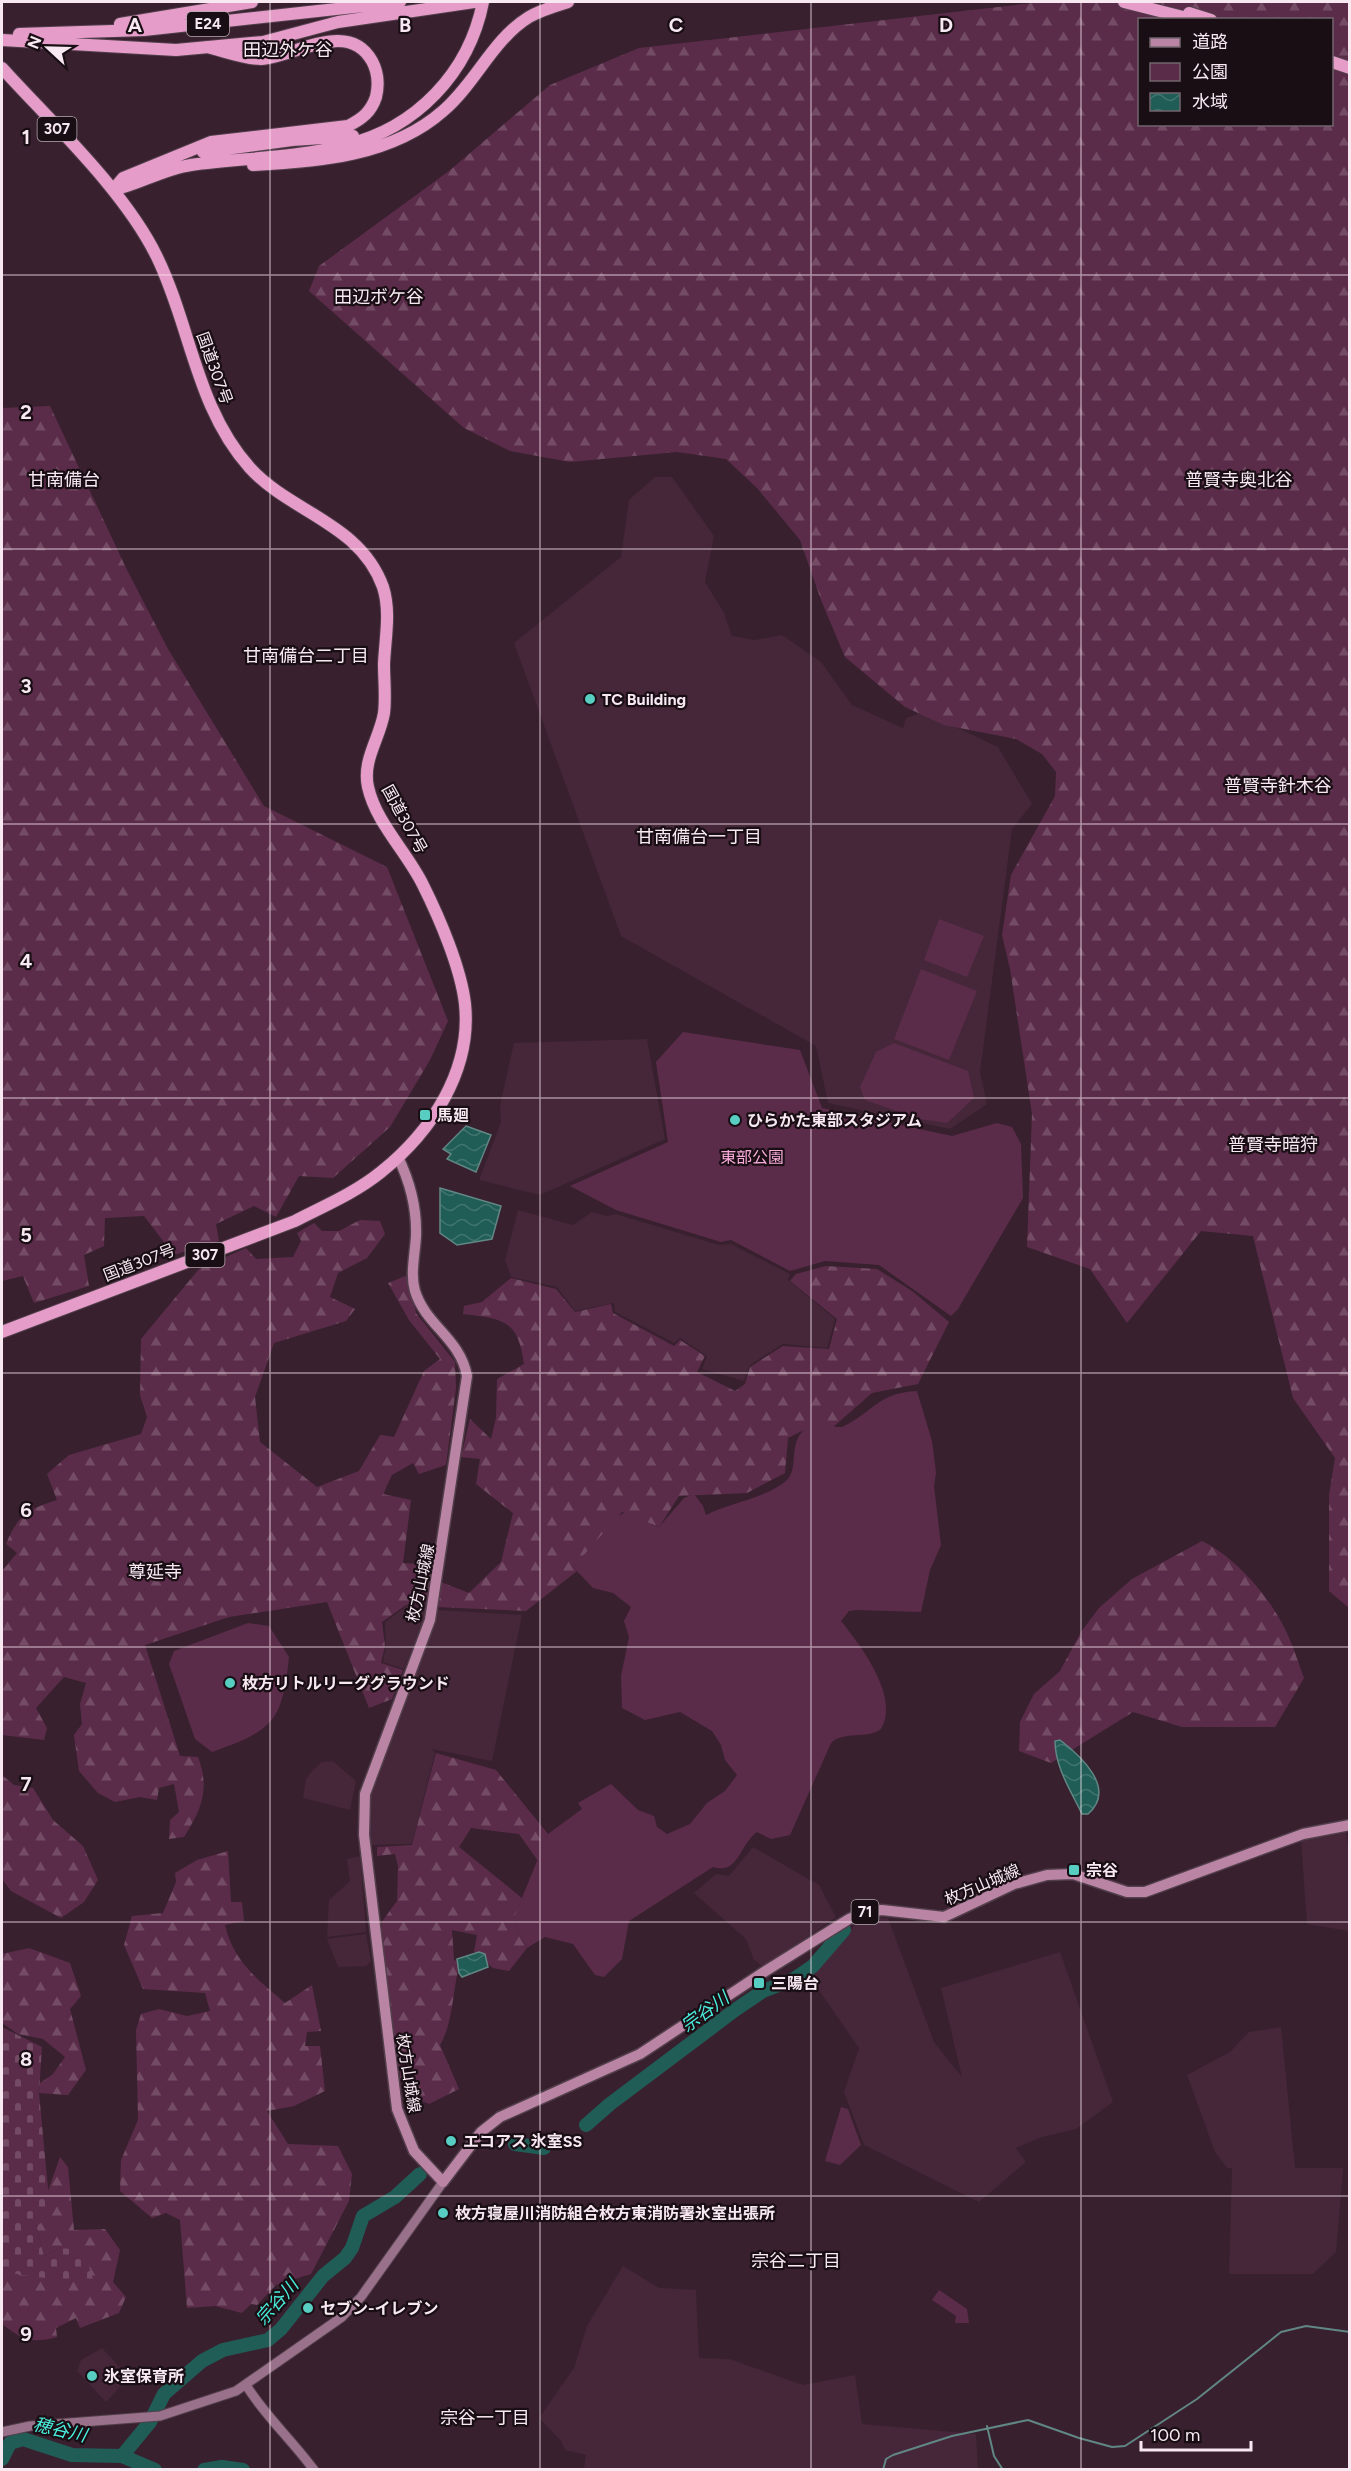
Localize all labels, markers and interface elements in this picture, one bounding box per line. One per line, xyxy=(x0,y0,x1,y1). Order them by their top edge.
road number: E24 xyxy=(187,12,229,36)
text: A xyxy=(128,13,143,37)
text: B xyxy=(399,13,411,37)
text: C xyxy=(669,13,683,37)
text: D xyxy=(939,13,953,37)
north arrow xyxy=(18,18,78,78)
legend xyxy=(1138,18,1333,126)
text: 道路 xyxy=(1192,31,1228,53)
text: N xyxy=(23,33,46,52)
district label: 田辺外ケ谷 xyxy=(243,39,333,61)
text: 公園 xyxy=(1192,61,1228,83)
text: 水域 xyxy=(1192,91,1228,113)
road number: 307 xyxy=(38,117,76,141)
text: 1 xyxy=(22,125,30,149)
district label: 田辺ボケ谷 xyxy=(334,286,424,308)
street label: 国道307号 xyxy=(193,329,236,407)
text: 2 xyxy=(20,400,32,424)
district label: 甘南備台 xyxy=(28,469,100,491)
district label: 普賢寺奥北谷 xyxy=(1185,469,1293,491)
district label: 甘南備台二丁目 xyxy=(243,645,369,667)
text: 3 xyxy=(20,674,32,698)
place label: TC Building xyxy=(602,690,686,709)
marker: TC Building xyxy=(583,692,597,706)
district label: 普賢寺針木谷 xyxy=(1224,775,1332,797)
street label: 国道307号 xyxy=(378,782,431,857)
district label: 甘南備台一丁目 xyxy=(636,826,762,848)
text: 4 xyxy=(20,949,33,973)
place label: 馬廻 xyxy=(437,1106,469,1125)
marker: 馬廻 xyxy=(418,1108,432,1122)
place label: ひらかた東部スタジアム xyxy=(747,1111,922,1130)
marker: ひらかた東部スタジアム xyxy=(728,1113,742,1127)
district label: 普賢寺暗狩 xyxy=(1228,1134,1318,1156)
park label: 東部公園 xyxy=(720,1148,784,1167)
text: 5 xyxy=(20,1223,32,1247)
street label: 国道307号 xyxy=(101,1240,178,1285)
road number: 307 xyxy=(186,1243,224,1267)
text: 6 xyxy=(20,1498,32,1522)
street label: 枚方山城線 xyxy=(403,1542,438,1624)
district label: 尊延寺 xyxy=(128,1561,182,1583)
place label: 枚方リトルリーググラウンド xyxy=(242,1674,450,1693)
marker: 枚方リトルリーググラウンド xyxy=(223,1676,237,1690)
text: 7 xyxy=(20,1772,32,1796)
street label: 枚方山城線 xyxy=(942,1860,1023,1909)
place label: 宗谷 xyxy=(1086,1861,1118,1880)
marker: 宗谷 xyxy=(1067,1863,1081,1877)
road number: 71 xyxy=(852,1900,878,1924)
place label: 三陽台 xyxy=(771,1974,819,1993)
marker: 三陽台 xyxy=(752,1976,766,1990)
water label: 宗谷川 xyxy=(677,1986,735,2037)
street label: 枚方山城線 xyxy=(393,2032,424,2114)
text: 8 xyxy=(20,2047,32,2071)
place label: エコアス 氷室SS xyxy=(463,2132,583,2151)
marker: エコアス 氷室SS xyxy=(444,2134,458,2148)
place label: 枚方寝屋川消防組合枚方東消防署氷室出張所 xyxy=(455,2204,775,2223)
marker: 枚方寝屋川消防組合枚方東消防署氷室出張所 xyxy=(436,2206,450,2220)
district label: 宗谷二丁目 xyxy=(751,2250,841,2272)
water label: 宗谷川 xyxy=(251,2273,304,2330)
place label: セブン-イレブン xyxy=(320,2299,439,2318)
marker: セブン-イレブン xyxy=(301,2301,315,2315)
text: 9 xyxy=(20,2322,32,2346)
place label: 氷室保育所 xyxy=(104,2367,184,2386)
marker: 氷室保育所 xyxy=(85,2369,99,2383)
district label: 宗谷一丁目 xyxy=(440,2407,530,2429)
water label: 穂谷川 xyxy=(31,2413,91,2447)
scale bar xyxy=(1141,2414,1250,2452)
text: 100 m xyxy=(1150,2424,1200,2446)

